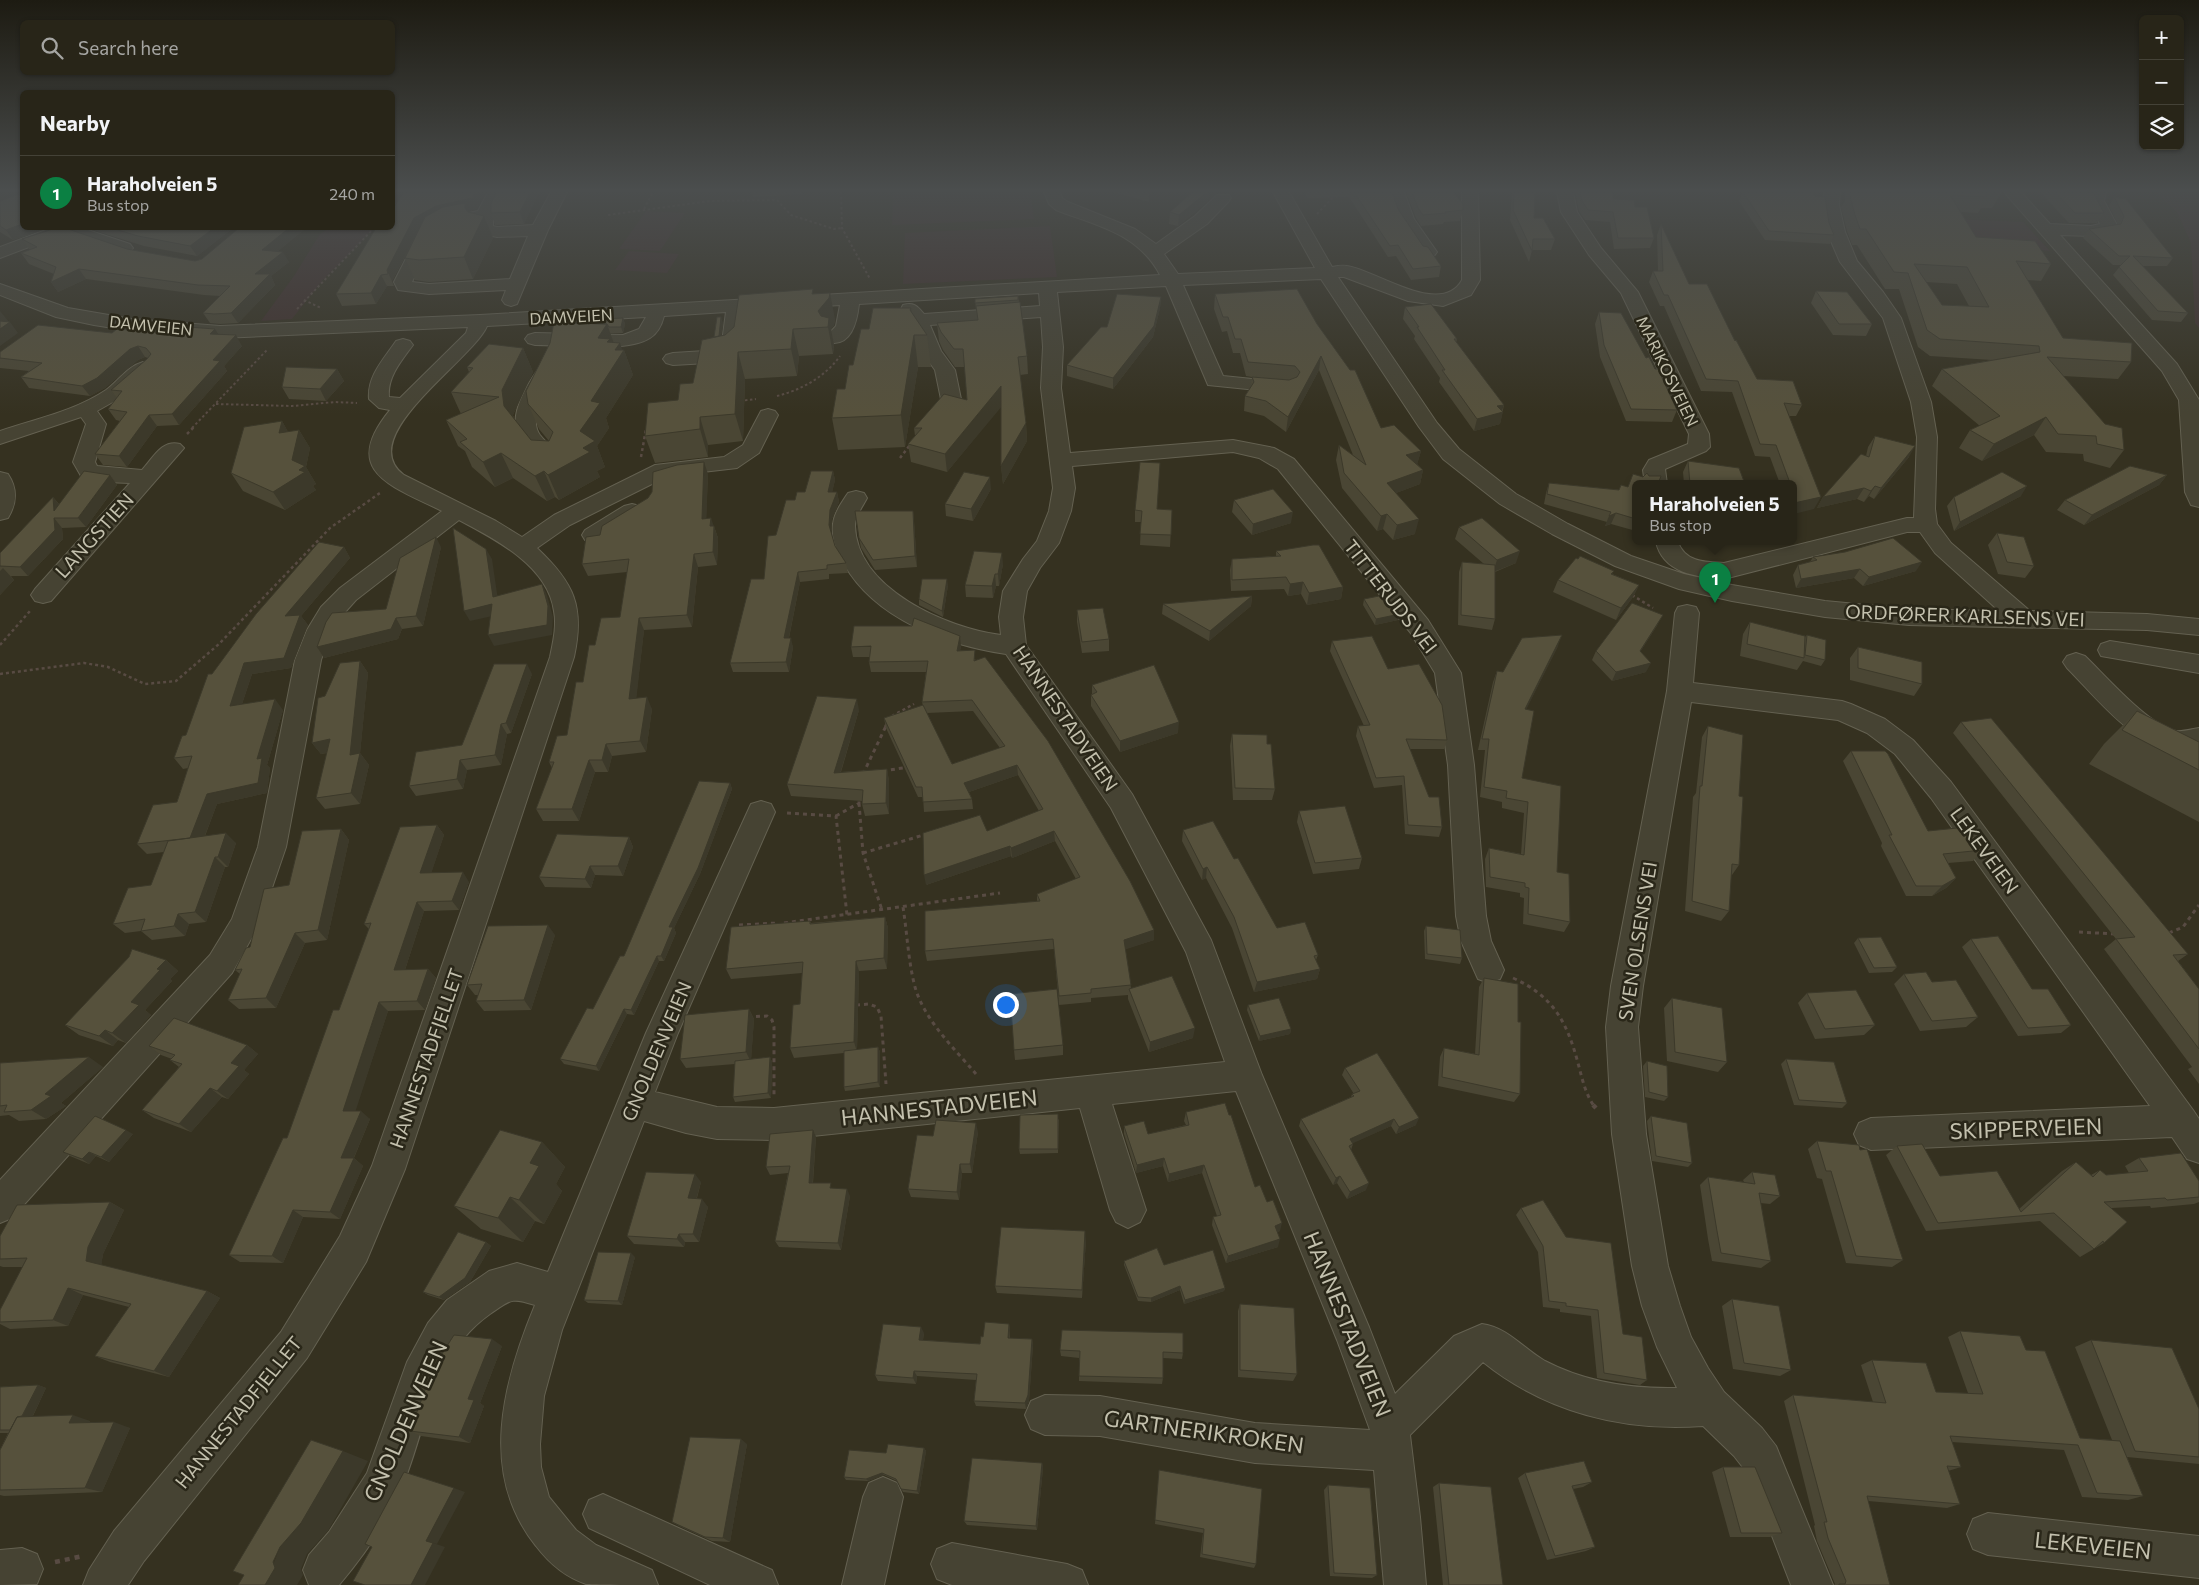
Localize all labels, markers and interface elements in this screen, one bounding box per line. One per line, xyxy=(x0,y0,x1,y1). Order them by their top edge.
map controls xyxy=(2139,15,2184,150)
button: + xyxy=(2139,15,2184,60)
search box xyxy=(20,20,395,75)
icon: search xyxy=(38,34,66,62)
text: Search here xyxy=(78,36,178,59)
button: − xyxy=(2139,60,2184,105)
button: layers xyxy=(2139,105,2184,150)
text: Nearby xyxy=(40,110,110,135)
text: Haraholveien 5 xyxy=(87,172,217,195)
text: 1 xyxy=(52,184,60,203)
text: 240 m xyxy=(329,184,375,203)
text: Bus stop xyxy=(87,195,149,214)
street label: DAMVEIEN xyxy=(529,304,613,328)
street label: DAMVEIEN xyxy=(108,311,194,339)
street label: MARIKOSVEIEN xyxy=(1633,313,1703,429)
popup xyxy=(1632,480,1797,545)
street label: LANGSTIEN xyxy=(50,488,138,582)
text: Haraholveien 5 xyxy=(1649,492,1780,515)
text: Bus stop xyxy=(1649,515,1712,534)
street label: TITTERUDS VEI xyxy=(1340,535,1442,657)
pin: 1 xyxy=(1699,562,1731,603)
street label: ORDFØRER KARLSENS VEI xyxy=(1845,599,2085,631)
street label: HANNESTADVEIEN xyxy=(1009,641,1123,795)
street label: LEKEVEIEN xyxy=(1946,802,2024,898)
street label: SVEN OLSENS VEI xyxy=(1613,860,1661,1022)
street label: HANNESTADFJELLET xyxy=(384,965,468,1151)
street label: GNOLDENVEIEN xyxy=(616,978,696,1124)
your location xyxy=(993,992,1019,1018)
street label: HANNESTADVEIEN xyxy=(839,1083,1039,1131)
street label: SKIPPERVEIEN xyxy=(1949,1112,2103,1144)
street label: HANNESTADVEIEN xyxy=(1298,1227,1398,1421)
street label: HANNESTADFJELLET xyxy=(170,1331,306,1493)
street label: GNOLDENVEIEN xyxy=(357,1336,453,1506)
street label: GARTNERIKROKEN xyxy=(1102,1404,1306,1458)
street label: LEKEVEIEN xyxy=(2033,1525,2153,1565)

